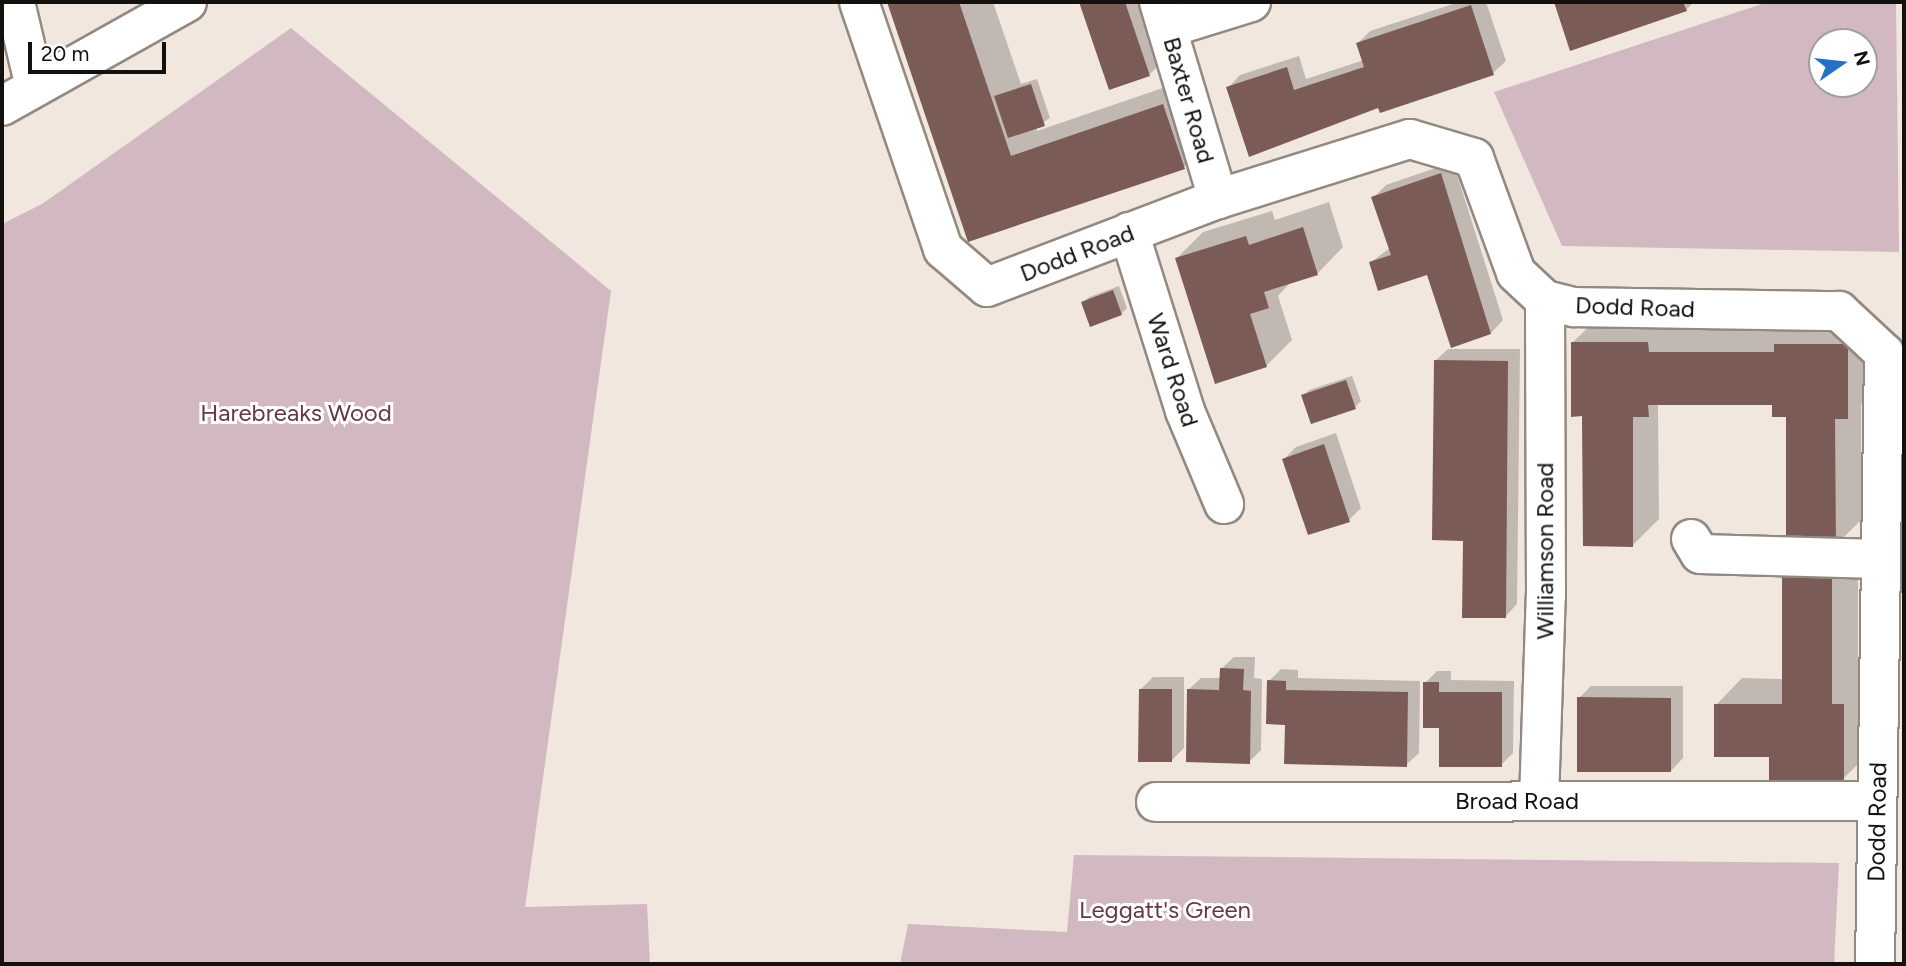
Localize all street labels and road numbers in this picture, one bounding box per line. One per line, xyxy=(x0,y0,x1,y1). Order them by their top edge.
street label: Baxter Road xyxy=(1157,34,1221,166)
street label: Dodd Road xyxy=(1016,218,1138,288)
street label: Dodd Road xyxy=(1575,291,1695,323)
street label: Ward Road xyxy=(1141,310,1205,430)
street label: Williamson Road xyxy=(1531,462,1559,640)
street label: Dodd Road xyxy=(1862,762,1892,882)
street label: Broad Road xyxy=(1455,787,1579,815)

